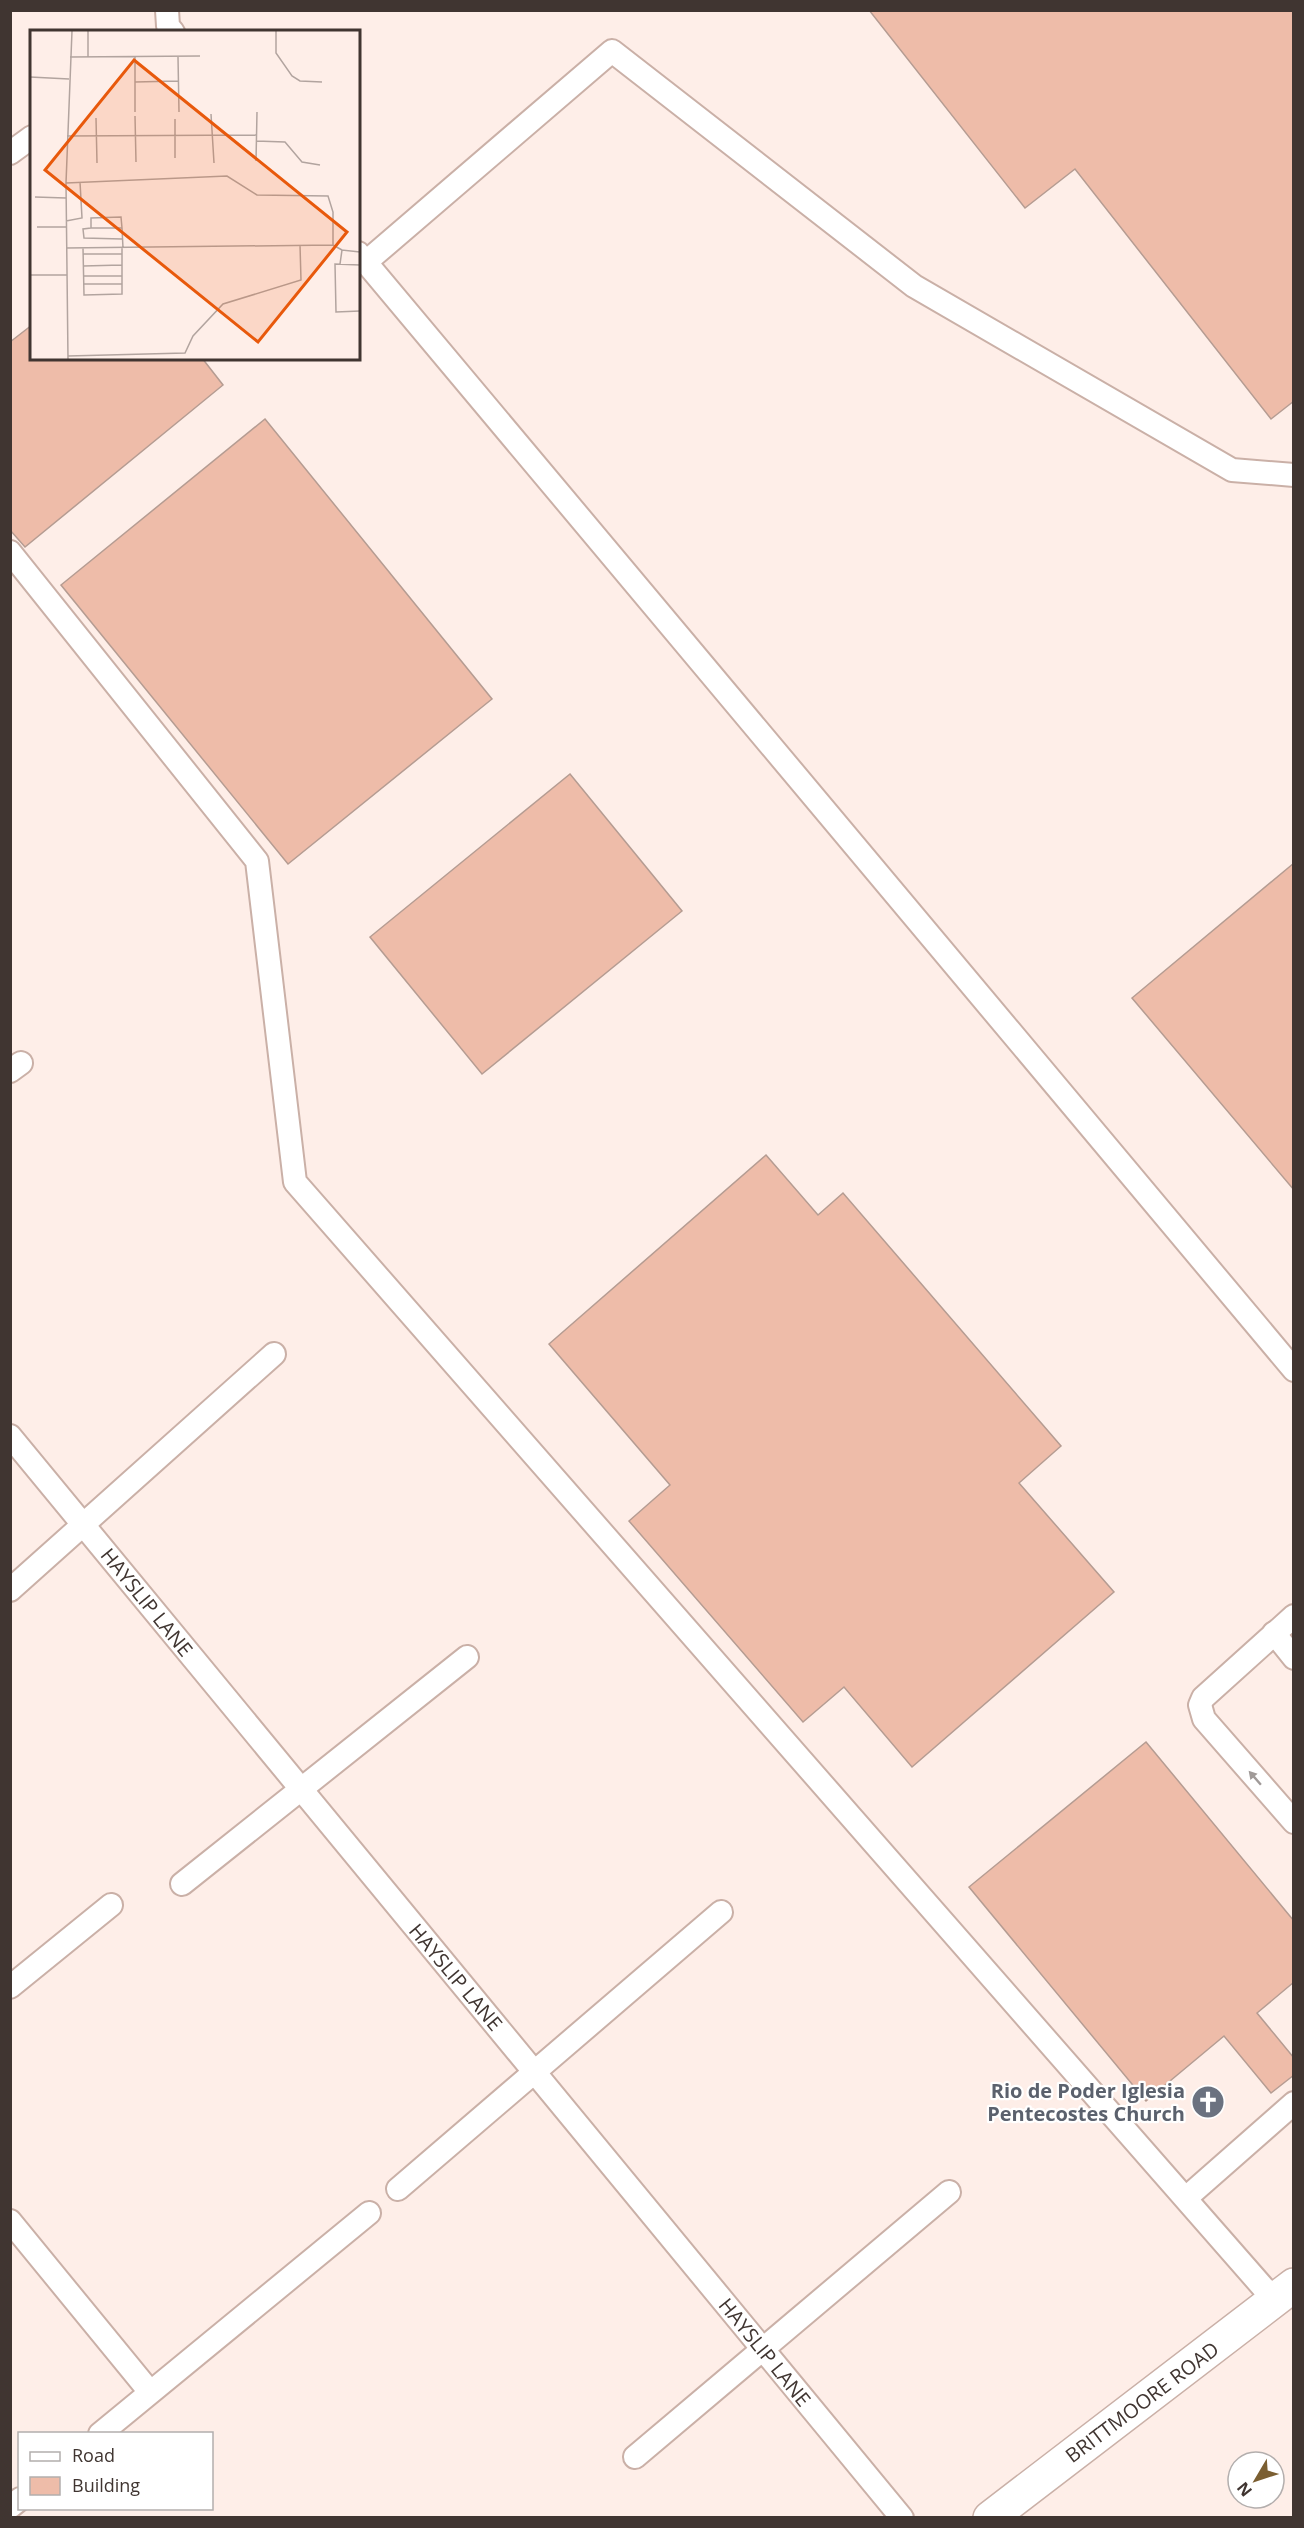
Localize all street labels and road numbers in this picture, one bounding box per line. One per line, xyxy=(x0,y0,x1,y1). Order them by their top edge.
street label: HAYSLIP LANE xyxy=(95,1542,199,1662)
street label: HAYSLIP LANE xyxy=(403,1918,509,2036)
street label: HAYSLIP LANE xyxy=(713,2292,817,2412)
street label: BRITTMOORE ROAD xyxy=(1060,2335,1224,2469)

